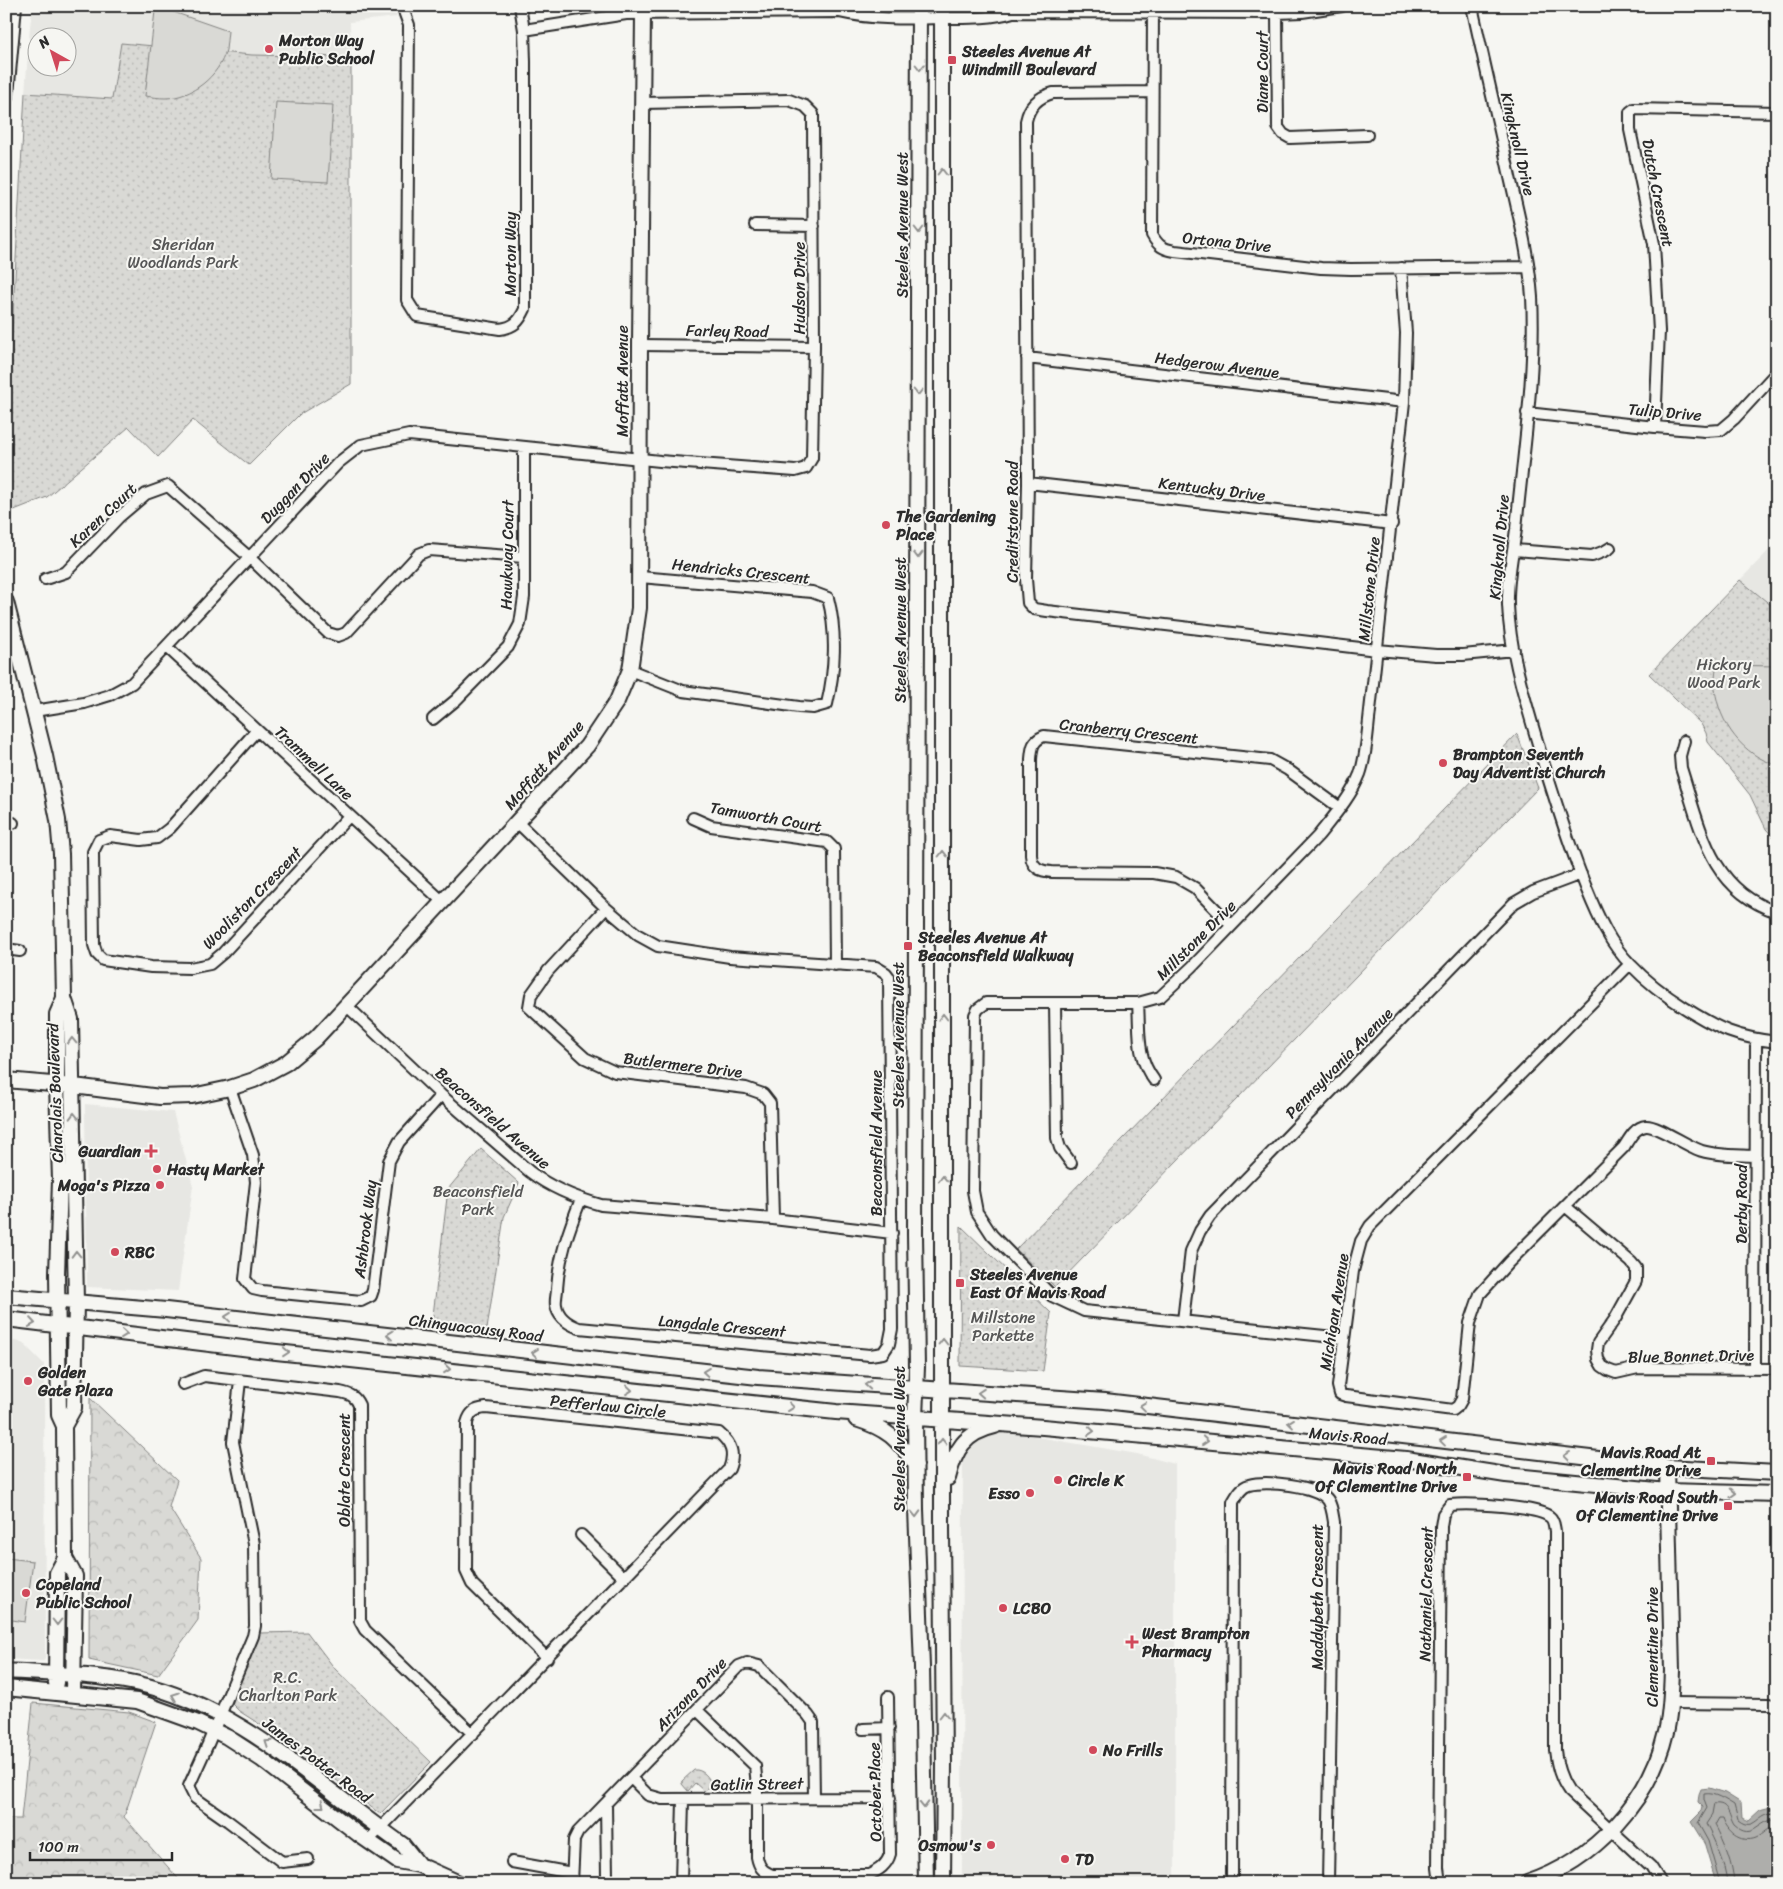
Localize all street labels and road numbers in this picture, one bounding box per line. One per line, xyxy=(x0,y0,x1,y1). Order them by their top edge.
street label: Diane Court xyxy=(1248,30,1277,113)
street label: Kingknoll Drive xyxy=(1492,89,1544,199)
street label: Dutch Crescent xyxy=(1633,136,1683,250)
street label: Steeles Avenue West xyxy=(888,152,917,298)
street label: Morton Way xyxy=(496,211,525,296)
street label: Ortona Drive xyxy=(1181,223,1273,261)
street label: Hudson Drive xyxy=(785,242,814,334)
street label: Farley Road xyxy=(685,316,770,346)
street label: Moffatt Avenue xyxy=(608,325,637,437)
street label: Hedgerow Avenue xyxy=(1153,343,1281,387)
street label: Tulip Drive xyxy=(1627,394,1703,430)
street label: Duggan Drive xyxy=(253,445,337,531)
street label: Creditstone Road xyxy=(998,460,1027,583)
street label: Kentucky Drive xyxy=(1157,468,1267,510)
street label: Karen Court xyxy=(62,475,144,555)
street label: Kingknoll Drive xyxy=(1480,493,1518,601)
street label: Hawkway Court xyxy=(492,499,522,610)
street label: Millstone Drive xyxy=(1349,535,1389,643)
street label: Hendricks Crescent xyxy=(670,549,812,593)
street label: Steeles Avenue West xyxy=(886,557,915,703)
street label: Cranberry Crescent xyxy=(1058,709,1200,753)
street label: Moffatt Avenue xyxy=(496,713,592,817)
street label: Trammell Lane xyxy=(267,718,361,808)
street label: Tamworth Court xyxy=(708,793,824,841)
street label: Wooliston Crescent xyxy=(195,839,309,956)
street label: Millstone Drive xyxy=(1149,893,1243,987)
street label: Steeles Avenue West xyxy=(884,962,913,1108)
street label: Pennsylvania Avenue xyxy=(1278,1000,1400,1126)
street label: Charolais Boulevard xyxy=(38,1021,72,1163)
street label: Butlermere Drive xyxy=(622,1043,744,1087)
street label: Beaconsfield Avenue xyxy=(428,1059,558,1177)
street label: Beaconsfield Avenue xyxy=(862,1070,891,1216)
street label: Derby Road xyxy=(1727,1163,1756,1244)
street label: Ashbrook Way xyxy=(344,1177,386,1281)
street label: Michigan Avenue xyxy=(1310,1251,1358,1373)
street label: Chinguacousy Road xyxy=(407,1305,546,1351)
street label: Langdale Crescent xyxy=(657,1306,787,1346)
street label: Blue Bonnet Drive xyxy=(1628,1340,1755,1372)
street label: Steeles Avenue West xyxy=(885,1366,914,1512)
street label: Pefferlaw Circle xyxy=(549,1385,667,1427)
street label: Oblate Crescent xyxy=(330,1413,359,1527)
street label: Mavis Road xyxy=(1308,1418,1390,1454)
street label: Maddybeth Crescent xyxy=(1303,1524,1332,1670)
street label: Nathaniel Crescent xyxy=(1410,1526,1442,1662)
street label: Clementine Drive xyxy=(1638,1587,1667,1707)
street label: Arizona Drive xyxy=(647,1650,734,1739)
street label: James Potter Road xyxy=(255,1708,379,1812)
street label: October Place xyxy=(860,1742,890,1842)
street label: Gatlin Street xyxy=(710,1769,804,1799)

